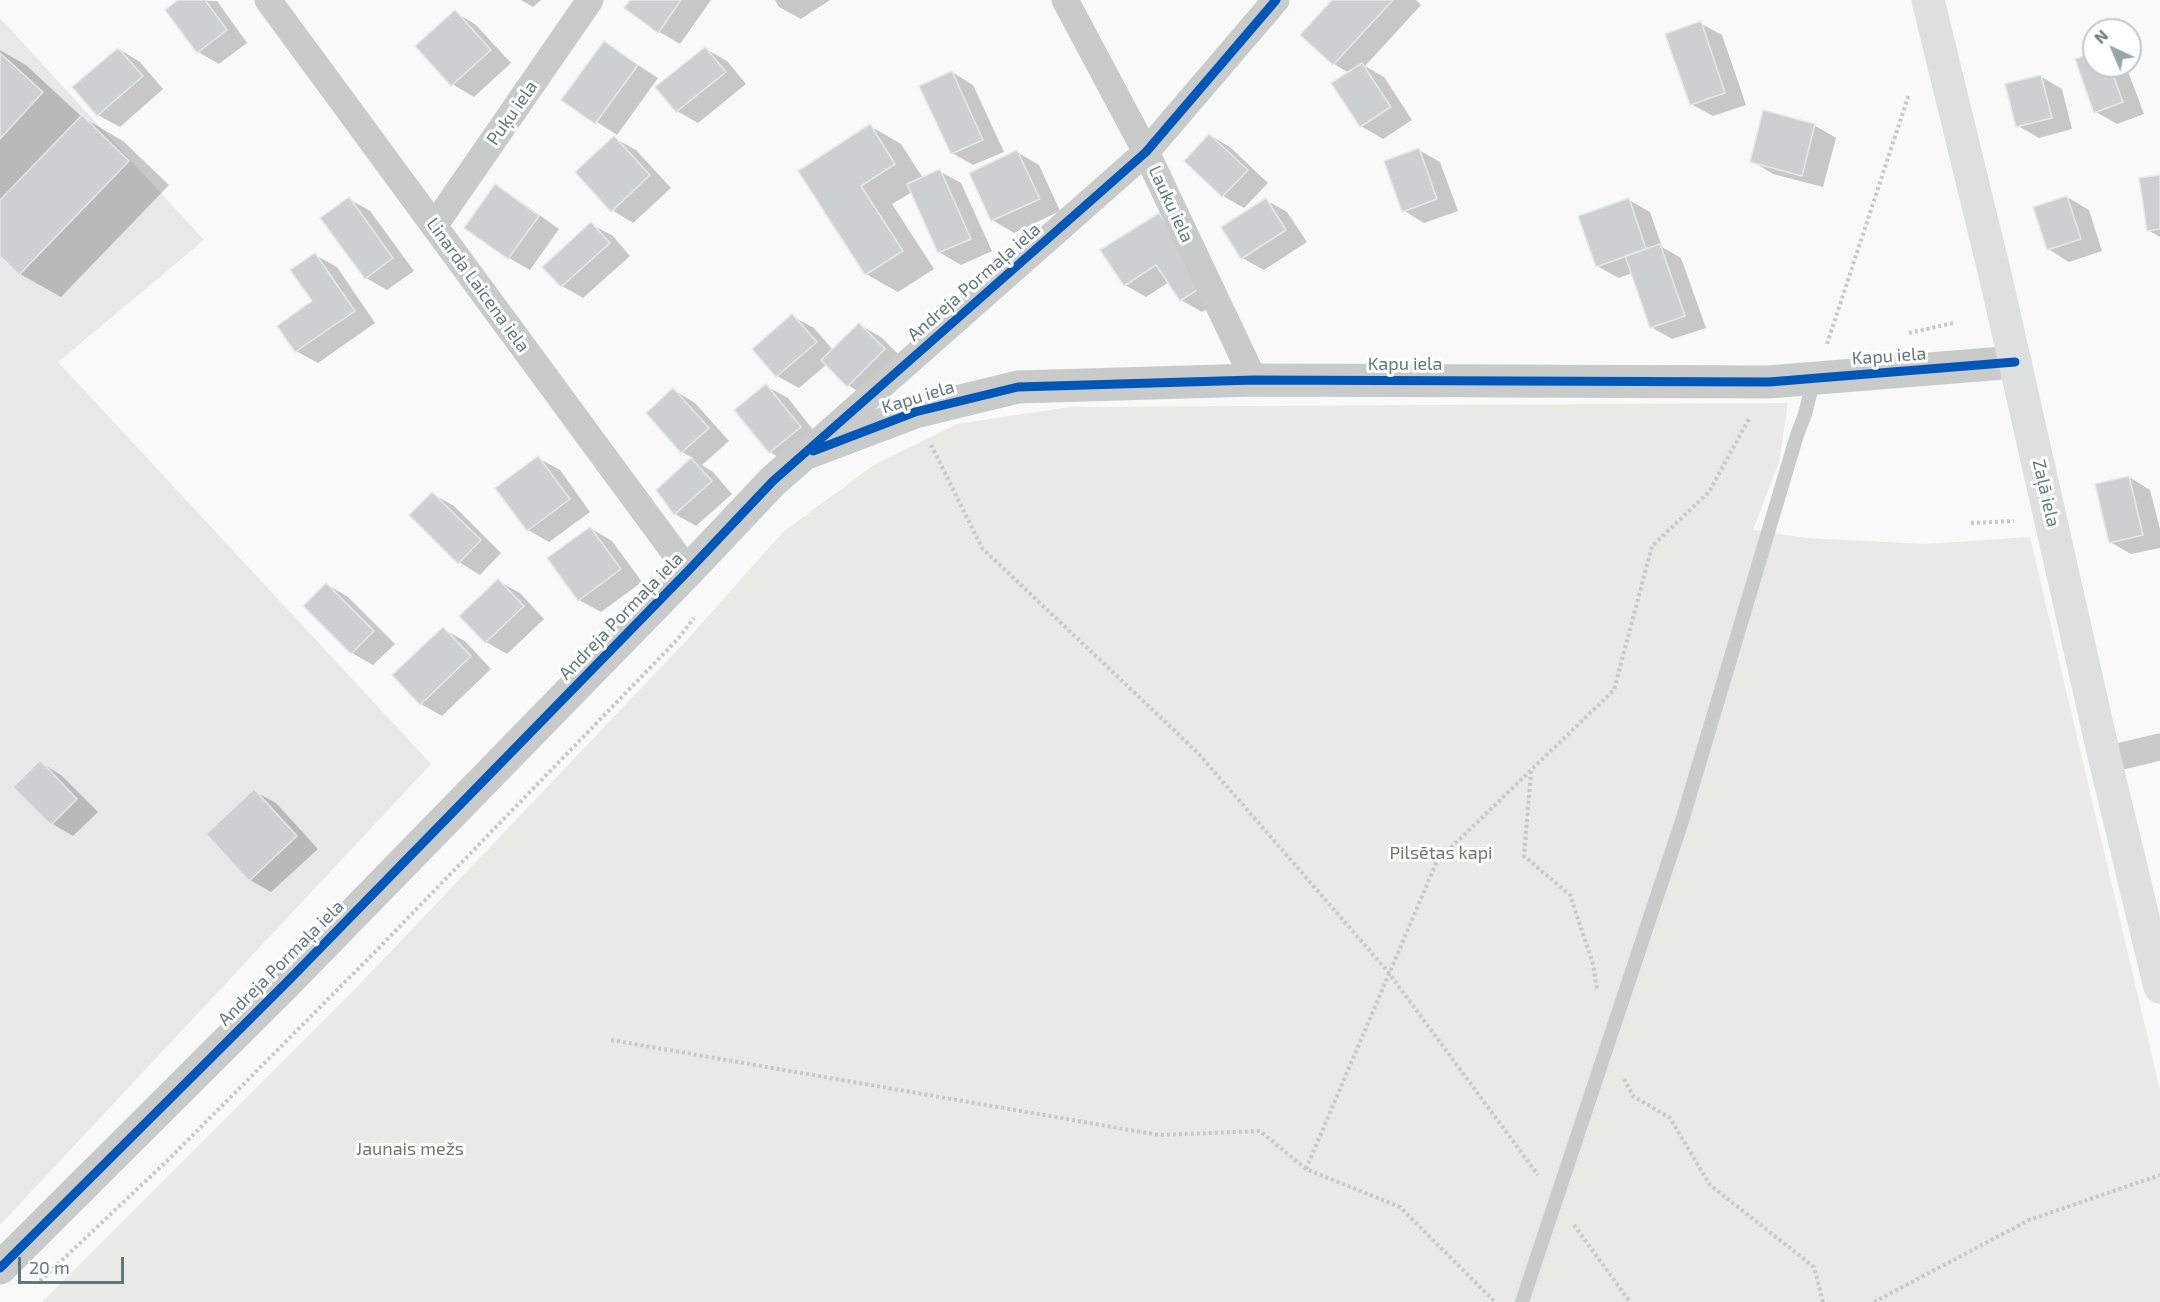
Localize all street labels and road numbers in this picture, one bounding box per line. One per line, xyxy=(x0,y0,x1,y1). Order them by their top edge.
street label: Puķu iela xyxy=(482,77,542,149)
street label: Lauku iela xyxy=(1144,162,1198,246)
street label: Linarda Laicena iela xyxy=(422,214,534,356)
street label: Andreja Pormaļa iela xyxy=(903,218,1045,346)
street label: Kapu iela xyxy=(1851,343,1927,369)
street label: Kapu iela xyxy=(1368,353,1442,375)
street label: Kapu iela xyxy=(879,376,957,418)
street label: Zaļā iela xyxy=(2028,457,2064,529)
street label: Andreja Pormaļa iela xyxy=(554,548,688,684)
street label: Andreja Pormaļa iela xyxy=(214,896,348,1030)

